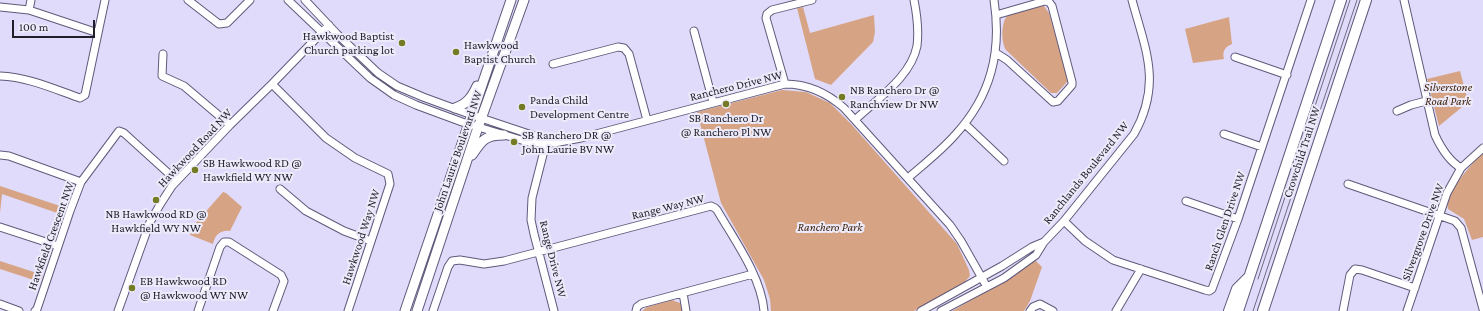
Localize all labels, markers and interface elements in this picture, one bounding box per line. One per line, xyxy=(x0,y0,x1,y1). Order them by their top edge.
scale bar xyxy=(14,12,97,38)
text: 100 m xyxy=(19,20,48,34)
place label: Hawkwood Baptist Church parking lot xyxy=(303,29,394,57)
marker: Hawkwood Baptist Church parking lot xyxy=(397,38,407,48)
place label: Hawkwood Baptist Church xyxy=(464,38,536,66)
marker: Hawkwood Baptist Church xyxy=(451,47,461,57)
street label: Ranchero Drive NW xyxy=(688,68,784,104)
park label: Silverstone Road Park xyxy=(1424,80,1472,108)
place label: NB Ranchero Dr @ Ranchview Dr NW xyxy=(850,83,939,111)
street label: John Laurie Boulevard NW xyxy=(430,88,486,214)
marker: NB Ranchero Dr @ Ranchview Dr NW xyxy=(837,92,847,102)
place label: Panda Child Development Centre xyxy=(530,93,629,121)
marker: SB Ranchero Dr @ Ranchero Pl NW xyxy=(721,99,731,109)
marker: Panda Child Development Centre xyxy=(517,102,527,112)
street label: Crowchild Trail NW xyxy=(1280,104,1324,200)
street label: Hawkwood Road NW xyxy=(155,106,235,190)
place label: SB Ranchero Dr @ Ranchero Pl NW xyxy=(681,111,771,139)
street label: Ranchlands Boulevard NW xyxy=(1040,119,1132,227)
place label: SB Ranchero DR @ John Laurie BV NW xyxy=(522,128,614,156)
marker: SB Ranchero DR @ John Laurie BV NW xyxy=(509,137,519,147)
place label: SB Hawkwood RD @ Hawkfield WY NW xyxy=(203,156,302,184)
marker: SB Hawkwood RD @ Hawkfield WY NW xyxy=(190,165,200,175)
street label: Ranch Glen Drive NW xyxy=(1201,169,1249,273)
street label: Hawkfield Crescent NW xyxy=(25,180,77,292)
street label: Silvergrove Drive NW xyxy=(1399,181,1447,283)
street label: Hawkwood Way NW xyxy=(339,187,383,287)
street label: Range Way NW xyxy=(630,191,706,223)
marker: NB Hawkwood RD @ Hawkfield WY NW xyxy=(151,195,161,205)
place label: NB Hawkwood RD @ Hawkfield WY NW xyxy=(105,207,207,235)
street label: Range Drive NW xyxy=(536,219,570,299)
park label: Ranchero Park xyxy=(798,220,862,234)
place label: EB Hawkwood RD @ Hawkwood WY NW xyxy=(140,274,248,302)
marker: EB Hawkwood RD @ Hawkwood WY NW xyxy=(127,283,137,293)

